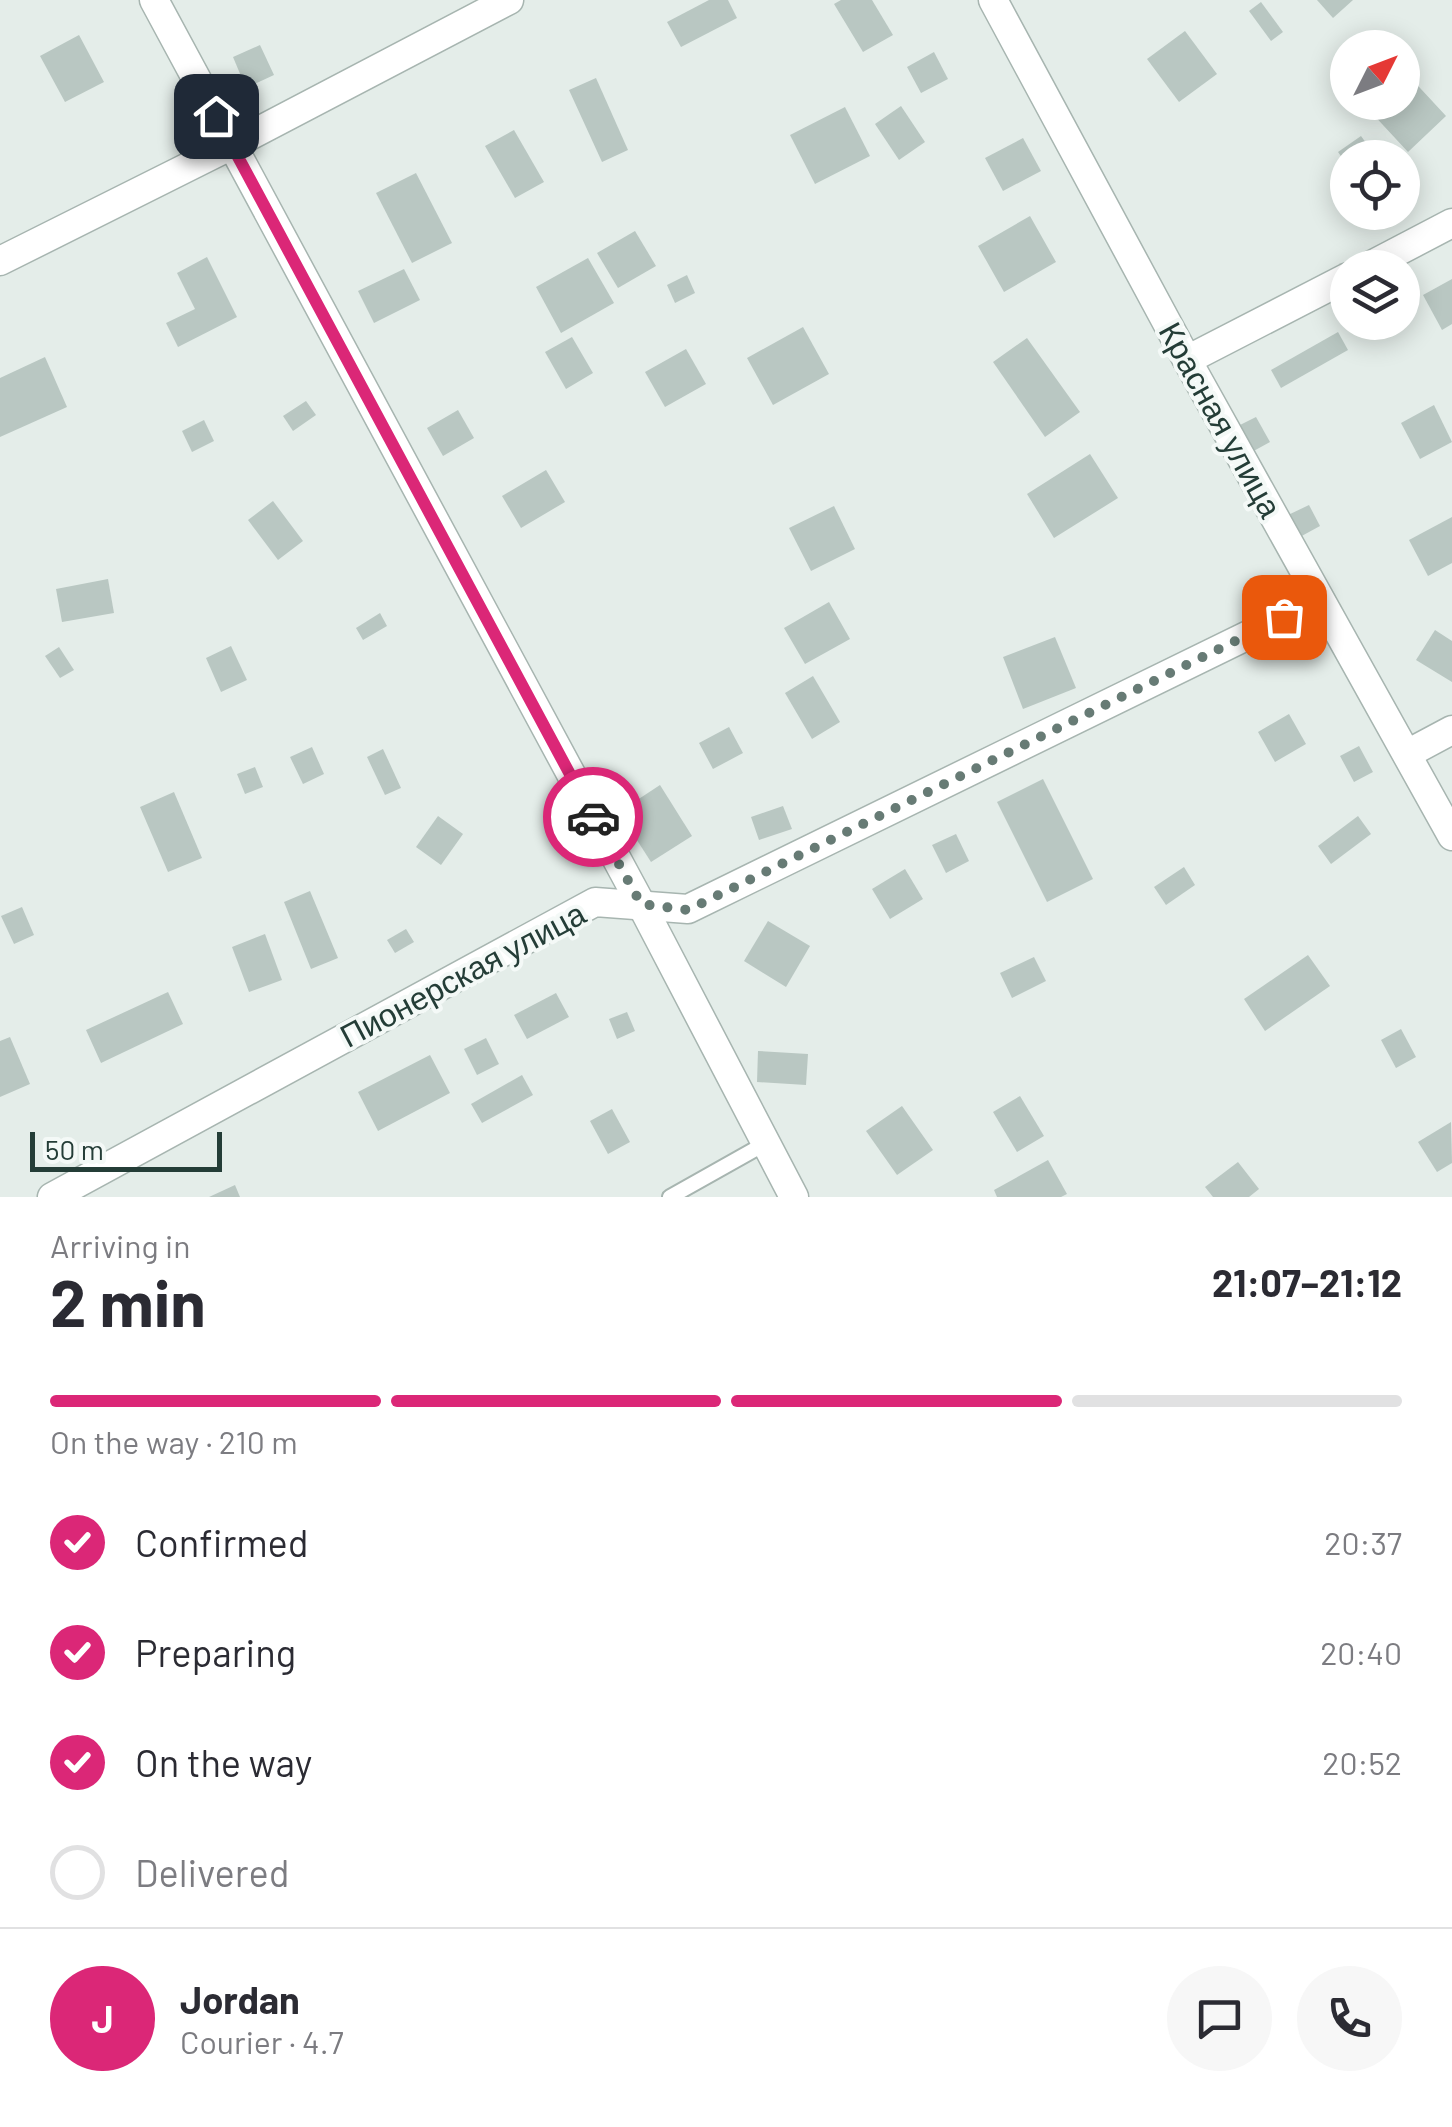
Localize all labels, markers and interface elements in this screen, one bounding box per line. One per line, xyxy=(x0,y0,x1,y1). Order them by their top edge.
north arrow xyxy=(1330,30,1420,120)
map controls xyxy=(1330,30,1420,340)
pin xyxy=(174,74,259,159)
icon: home xyxy=(189,89,244,144)
button: locate xyxy=(1330,140,1420,230)
button: layers xyxy=(1330,250,1420,340)
street label: Красная улица xyxy=(1152,315,1291,524)
pin xyxy=(1242,575,1327,660)
icon: bag xyxy=(1257,590,1312,645)
courier xyxy=(543,767,643,867)
icon: car xyxy=(566,790,621,845)
street label: Пионерская улица xyxy=(333,892,592,1055)
scale bar xyxy=(30,1127,222,1172)
text: 50 m xyxy=(45,1132,104,1166)
text: Arriving in xyxy=(50,1226,190,1264)
text: 21:07–21:12 xyxy=(1212,1259,1402,1305)
text: 2 min xyxy=(50,1262,206,1340)
text: On the way · 210 m xyxy=(50,1422,298,1460)
icon: check xyxy=(50,1515,105,1570)
text: Confirmed xyxy=(135,1519,308,1565)
text: 20:37 xyxy=(1324,1523,1402,1561)
icon: check xyxy=(50,1625,105,1680)
text: Preparing xyxy=(135,1629,296,1675)
text: 20:40 xyxy=(1320,1633,1402,1671)
icon: check xyxy=(50,1735,105,1790)
text: On the way xyxy=(135,1739,312,1785)
text: 20:52 xyxy=(1322,1743,1402,1781)
text: Delivered xyxy=(135,1849,289,1895)
button: chat xyxy=(1167,1966,1272,2071)
button: phone xyxy=(1297,1966,1402,2071)
text: Jordan xyxy=(180,1976,300,2022)
text: J xyxy=(91,1995,114,2041)
text: Courier · 4.7 xyxy=(180,2022,344,2060)

